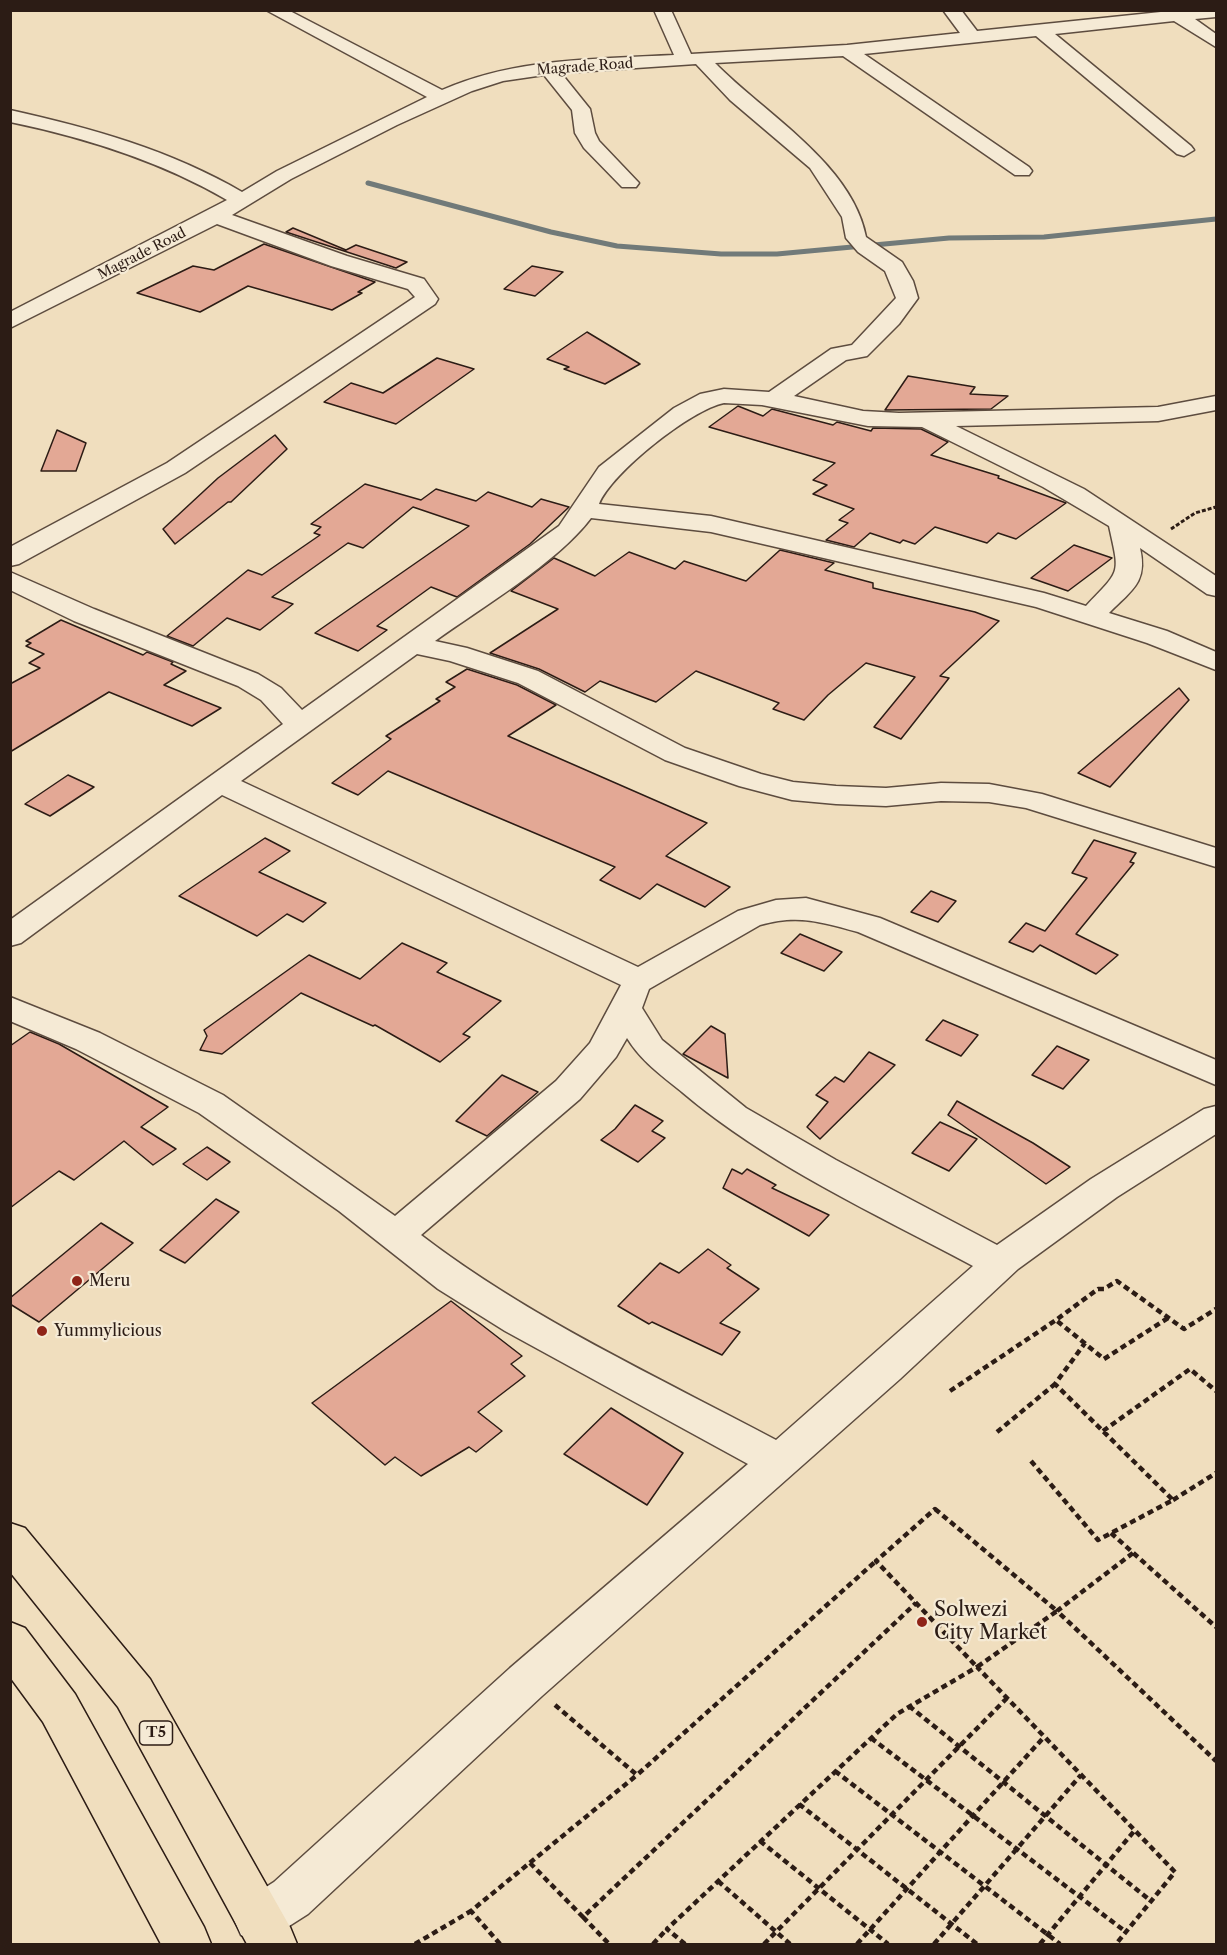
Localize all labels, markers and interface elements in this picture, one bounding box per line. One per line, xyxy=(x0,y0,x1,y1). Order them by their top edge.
street label: Magrade Road xyxy=(536,55,634,79)
street label: Magrade Road xyxy=(95,225,189,283)
place label: Meru xyxy=(89,1271,130,1291)
marker: Meru xyxy=(70,1274,84,1288)
place label: Yummylicious xyxy=(54,1321,162,1341)
marker: Yummylicious xyxy=(35,1324,49,1338)
place label: Solwezi City Market xyxy=(934,1598,1047,1645)
marker: Solwezi City Market xyxy=(915,1615,929,1629)
road number: T5 xyxy=(140,1721,172,1745)

